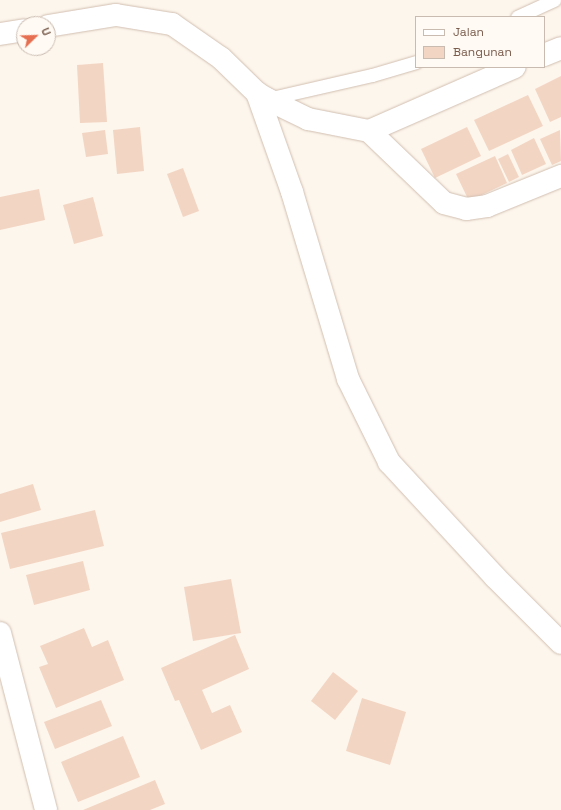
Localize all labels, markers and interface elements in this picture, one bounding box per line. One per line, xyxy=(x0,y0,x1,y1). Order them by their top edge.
north arrow xyxy=(16,16,56,56)
legend xyxy=(415,16,545,68)
text: Jalan xyxy=(453,24,484,40)
text: U xyxy=(38,26,54,38)
text: Bangunan xyxy=(453,44,512,60)

